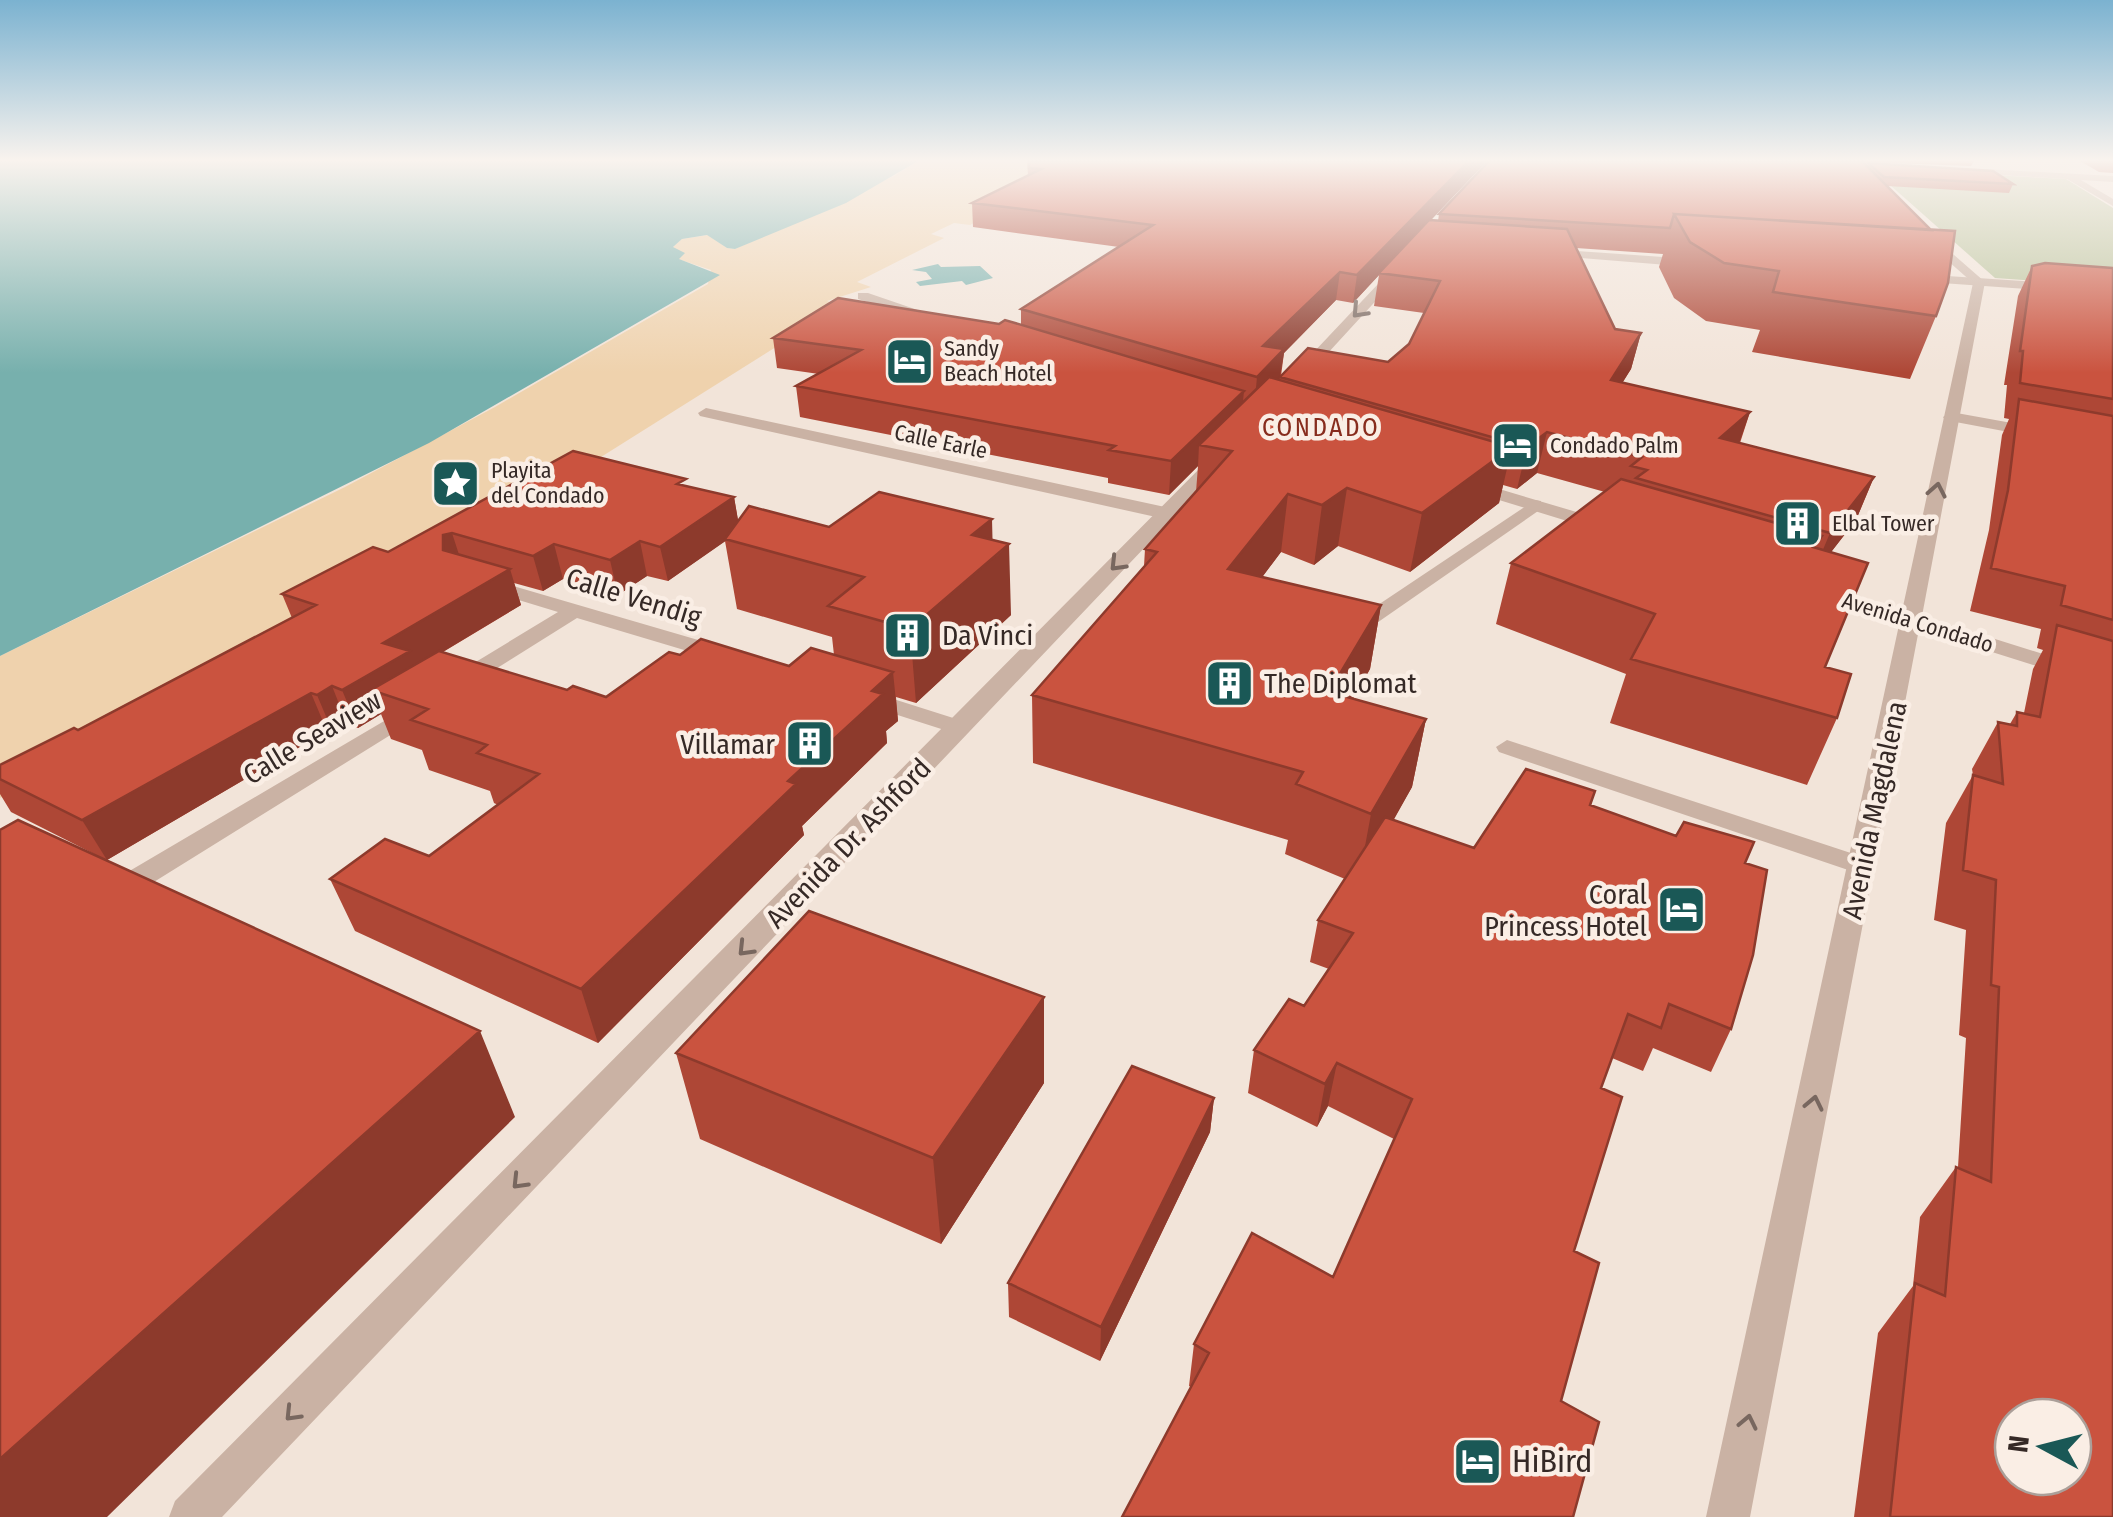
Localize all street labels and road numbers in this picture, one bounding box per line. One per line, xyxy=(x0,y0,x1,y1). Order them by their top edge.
street label: Calle Earle xyxy=(892,418,990,464)
street label: Calle Vendig xyxy=(562,561,706,634)
street label: Avenida Condado xyxy=(1839,587,1997,658)
street label: Calle Seaview xyxy=(237,683,387,791)
street label: Avenida Magdalena xyxy=(1835,698,1914,922)
street label: Avenida Dr. Ashford xyxy=(759,752,938,935)

